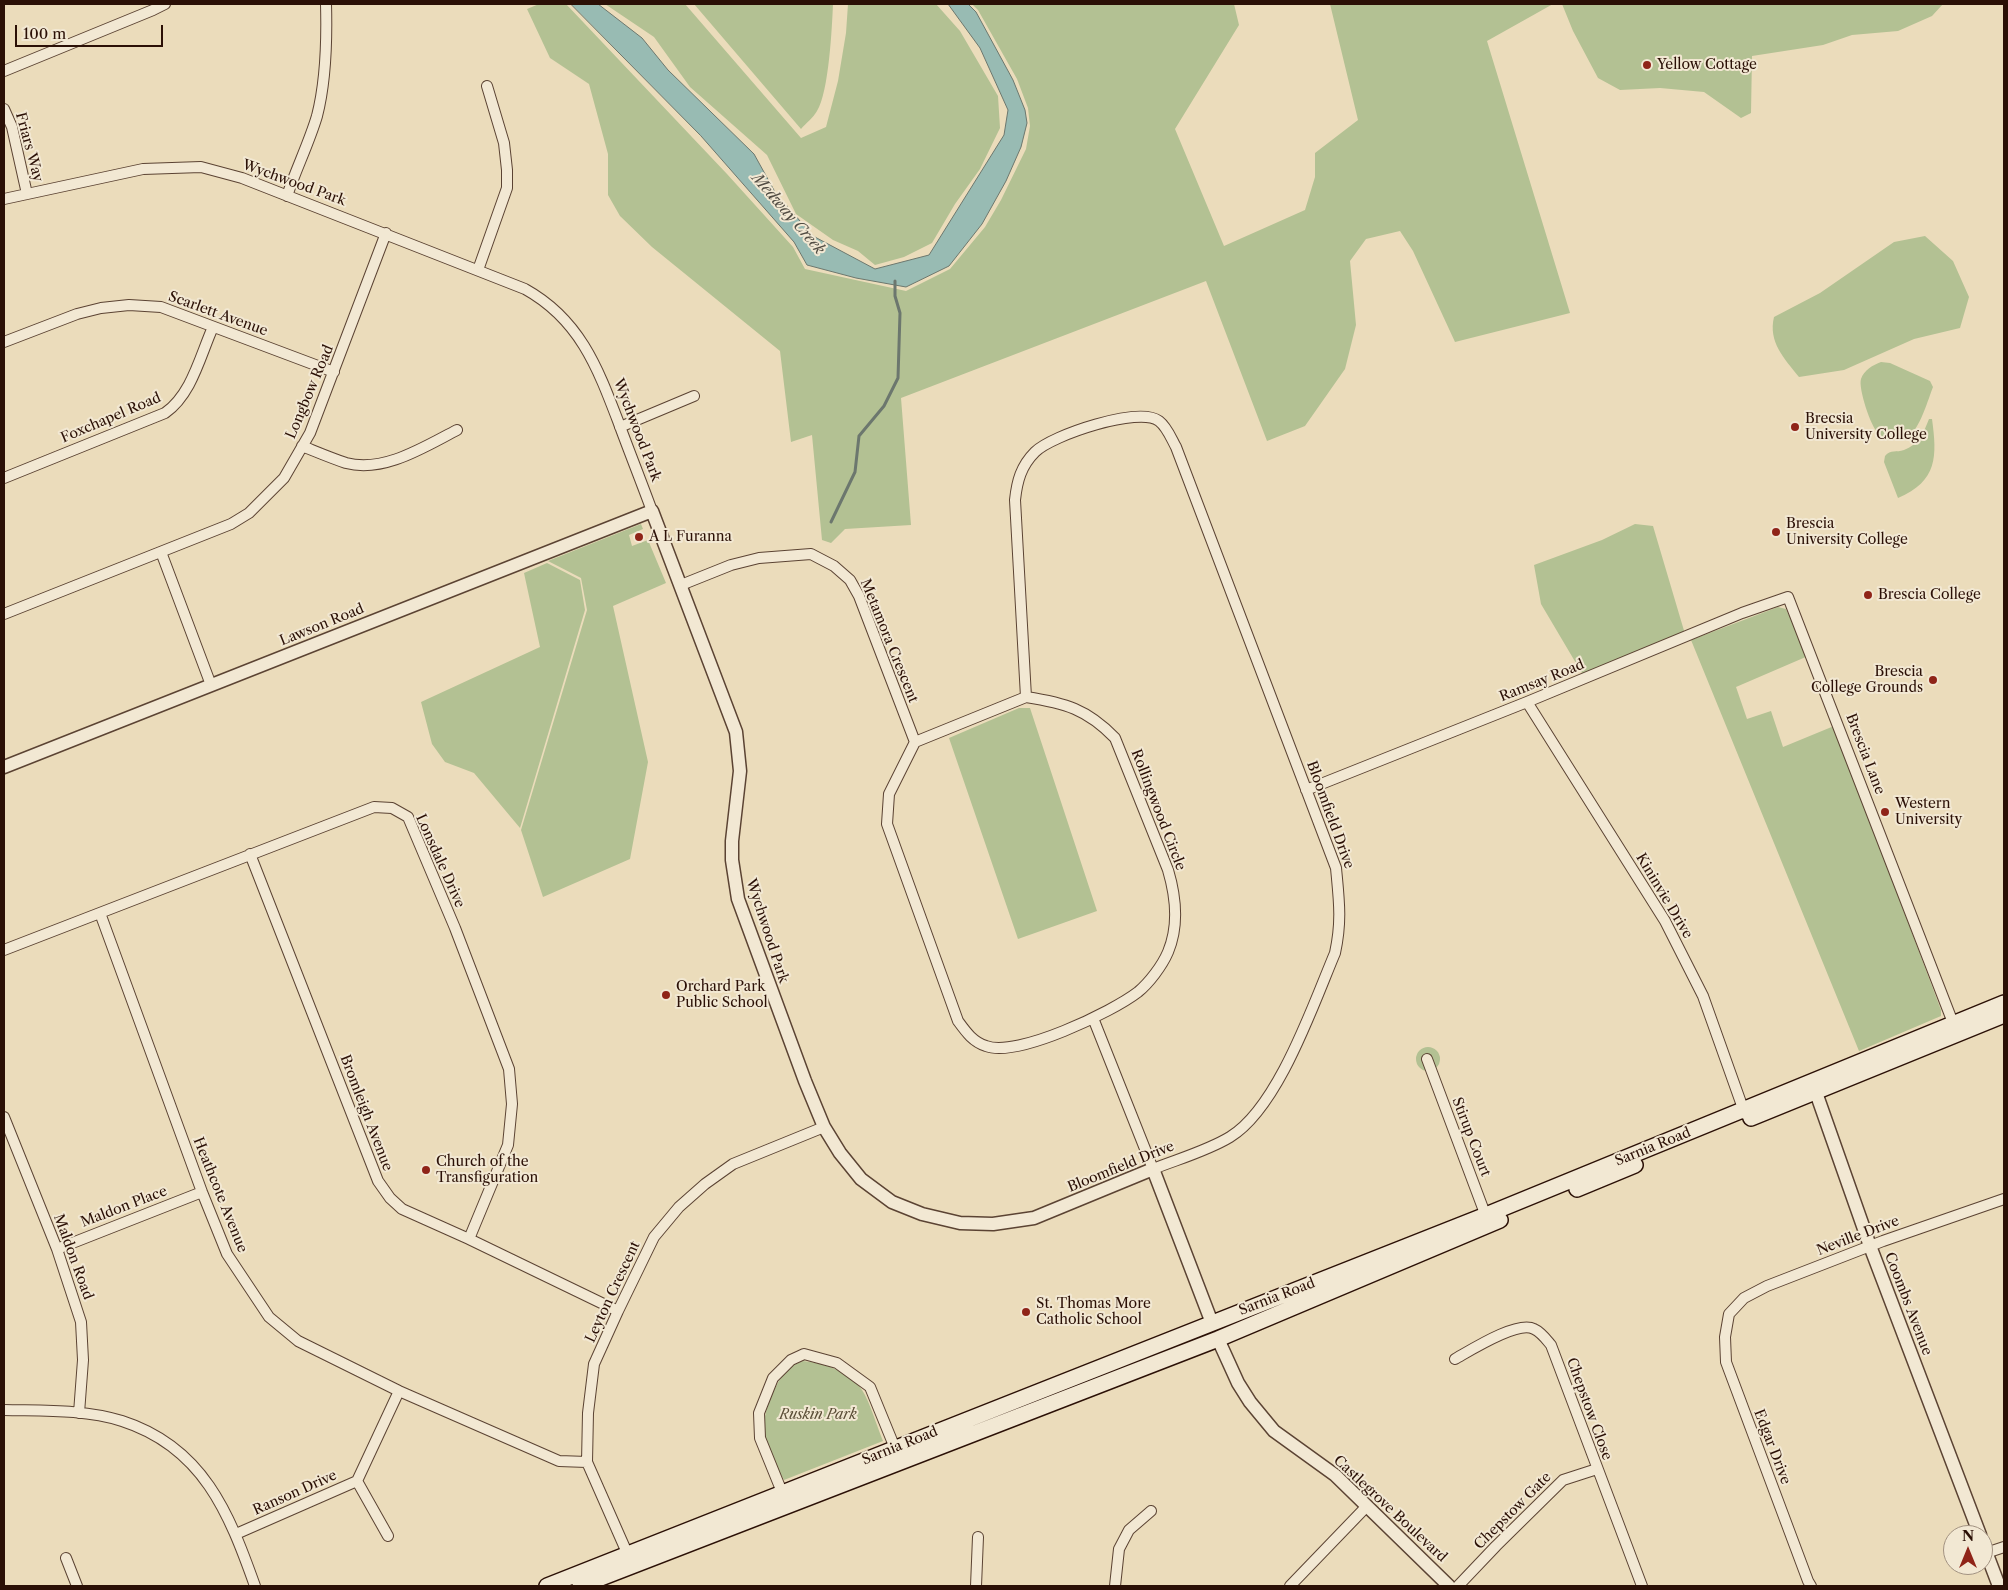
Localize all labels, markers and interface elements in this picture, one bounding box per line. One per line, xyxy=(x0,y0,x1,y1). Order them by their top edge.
scale bar xyxy=(18,15,165,47)
text: 100 m xyxy=(23,24,66,43)
place label: Yellow Cottage xyxy=(1657,57,1757,73)
marker: Yellow Cottage xyxy=(1641,59,1653,71)
street label: Friars Way xyxy=(12,110,46,184)
street label: Wychwood Park xyxy=(240,157,348,209)
water label: Medway Creek xyxy=(748,170,828,258)
street label: Scarlett Avenue xyxy=(166,288,270,340)
street label: Longbow Road xyxy=(283,342,337,442)
street label: Wychwood Park xyxy=(610,376,664,484)
street label: Foxchapel Road xyxy=(58,389,164,447)
place label: Brecsia University College xyxy=(1805,411,1927,444)
marker: Brecsia University College xyxy=(1789,421,1801,433)
place label: Brescia University College xyxy=(1786,516,1908,548)
marker: Brescia University College xyxy=(1770,526,1782,538)
place label: A L Furanna xyxy=(649,529,732,545)
marker: A L Furanna xyxy=(633,531,645,543)
street label: Metamora Crescent xyxy=(857,577,921,705)
place label: Brescia College xyxy=(1878,587,1981,603)
marker: Brescia College xyxy=(1862,589,1874,601)
street label: Lawson Road xyxy=(277,600,367,650)
street label: Ramsay Road xyxy=(1497,656,1587,706)
place label: Brescia College Grounds xyxy=(1811,664,1923,696)
marker: Brescia College Grounds xyxy=(1927,674,1939,686)
street label: Brescia Lane xyxy=(1842,711,1888,797)
street label: Rollingwood Circle xyxy=(1127,747,1189,873)
street label: Bloomfield Drive xyxy=(1303,759,1357,871)
place label: Western University xyxy=(1895,796,1962,829)
marker: Western University xyxy=(1879,806,1891,818)
street label: Lonsdale Drive xyxy=(412,812,468,910)
street label: Kininvie Drive xyxy=(1632,850,1696,942)
street label: Wychwood Park xyxy=(742,877,792,985)
place label: Orchard Park Public School xyxy=(676,979,768,1012)
marker: Orchard Park Public School xyxy=(660,989,672,1001)
street label: Bromleigh Avenue xyxy=(336,1053,396,1173)
street label: Stirup Court xyxy=(1448,1095,1494,1179)
street label: Sarnia Road xyxy=(1613,1124,1693,1170)
street label: Heathcote Avenue xyxy=(189,1135,251,1255)
street label: Bloomfield Drive xyxy=(1065,1138,1177,1196)
place label: Church of the Transfiguration xyxy=(436,1154,538,1186)
marker: Church of the Transfiguration xyxy=(420,1164,432,1176)
street label: Maldon Place xyxy=(78,1183,170,1231)
street label: Maldon Road xyxy=(50,1212,96,1302)
street label: Neville Drive xyxy=(1814,1213,1902,1259)
street label: Leyton Crescent xyxy=(582,1239,644,1345)
street label: Coombs Avenue xyxy=(1881,1250,1935,1358)
street label: Sarnia Road xyxy=(1236,1275,1318,1319)
place label: St. Thomas More Catholic School xyxy=(1036,1296,1151,1328)
marker: St. Thomas More Catholic School xyxy=(1020,1306,1032,1318)
street label: Chepstow Close xyxy=(1563,1355,1615,1463)
park label: Ruskin Park xyxy=(779,1407,857,1423)
street label: Edgar Drive xyxy=(1750,1407,1794,1487)
street label: Sarnia Road xyxy=(860,1423,940,1469)
street label: Castlegrove Boulevard xyxy=(1330,1452,1450,1566)
street label: Ranson Drive xyxy=(251,1467,339,1519)
street label: Chepstow Gate xyxy=(1471,1469,1555,1553)
north arrow xyxy=(1943,1525,1993,1575)
text: N xyxy=(1962,1527,1974,1545)

